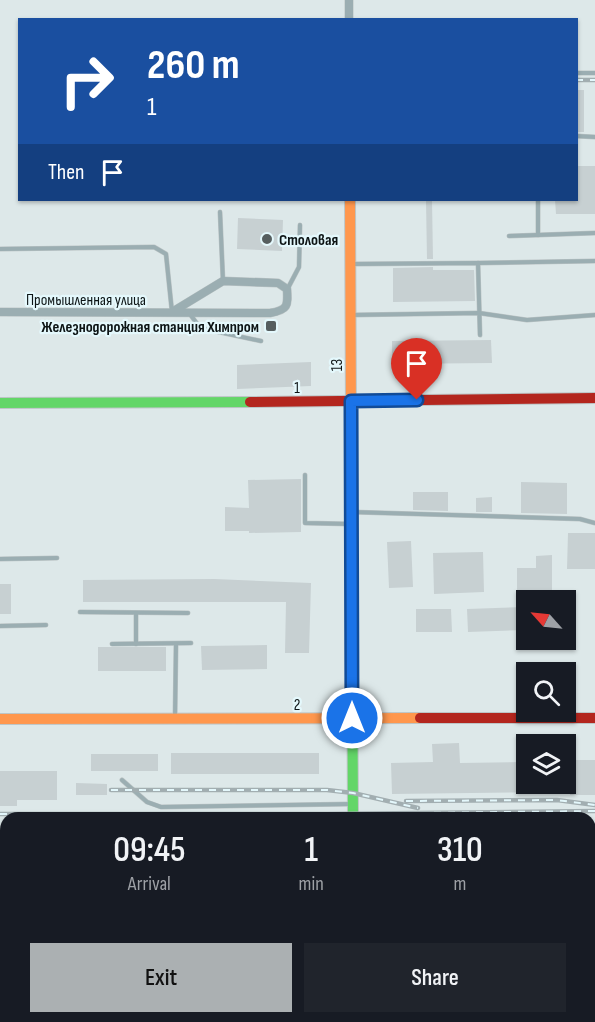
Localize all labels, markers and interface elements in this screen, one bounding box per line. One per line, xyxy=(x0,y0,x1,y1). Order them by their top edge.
text: 260 m xyxy=(147,40,240,91)
icon: right xyxy=(48,42,126,120)
text: 1 xyxy=(147,91,156,123)
icon: arrive xyxy=(96,156,129,189)
text: Then xyxy=(48,159,84,186)
place label: Столовая xyxy=(279,231,338,250)
marker: Столовая xyxy=(260,232,274,246)
street label: Промышленная улица xyxy=(26,291,146,310)
place label: Железнодорожная станция Химпром xyxy=(41,318,259,337)
marker: Железнодорожная станция Химпром xyxy=(264,319,278,333)
pin xyxy=(391,338,442,400)
icon: arrive xyxy=(400,347,433,380)
street label: 13 xyxy=(328,359,347,371)
street label: 1 xyxy=(294,379,300,398)
north arrow xyxy=(516,590,576,650)
map controls xyxy=(516,590,576,794)
button: search xyxy=(516,662,576,722)
position arrow xyxy=(320,686,384,750)
street label: 2 xyxy=(294,696,300,715)
button: layers xyxy=(516,734,576,794)
text: 09:45 xyxy=(113,829,185,872)
text: 1 xyxy=(304,829,318,872)
text: 310 xyxy=(437,829,483,872)
text: Arrival xyxy=(128,872,171,896)
text: min xyxy=(299,872,324,896)
text: m xyxy=(453,872,466,896)
button: Exit xyxy=(30,943,292,1012)
button: Share xyxy=(304,943,566,1012)

